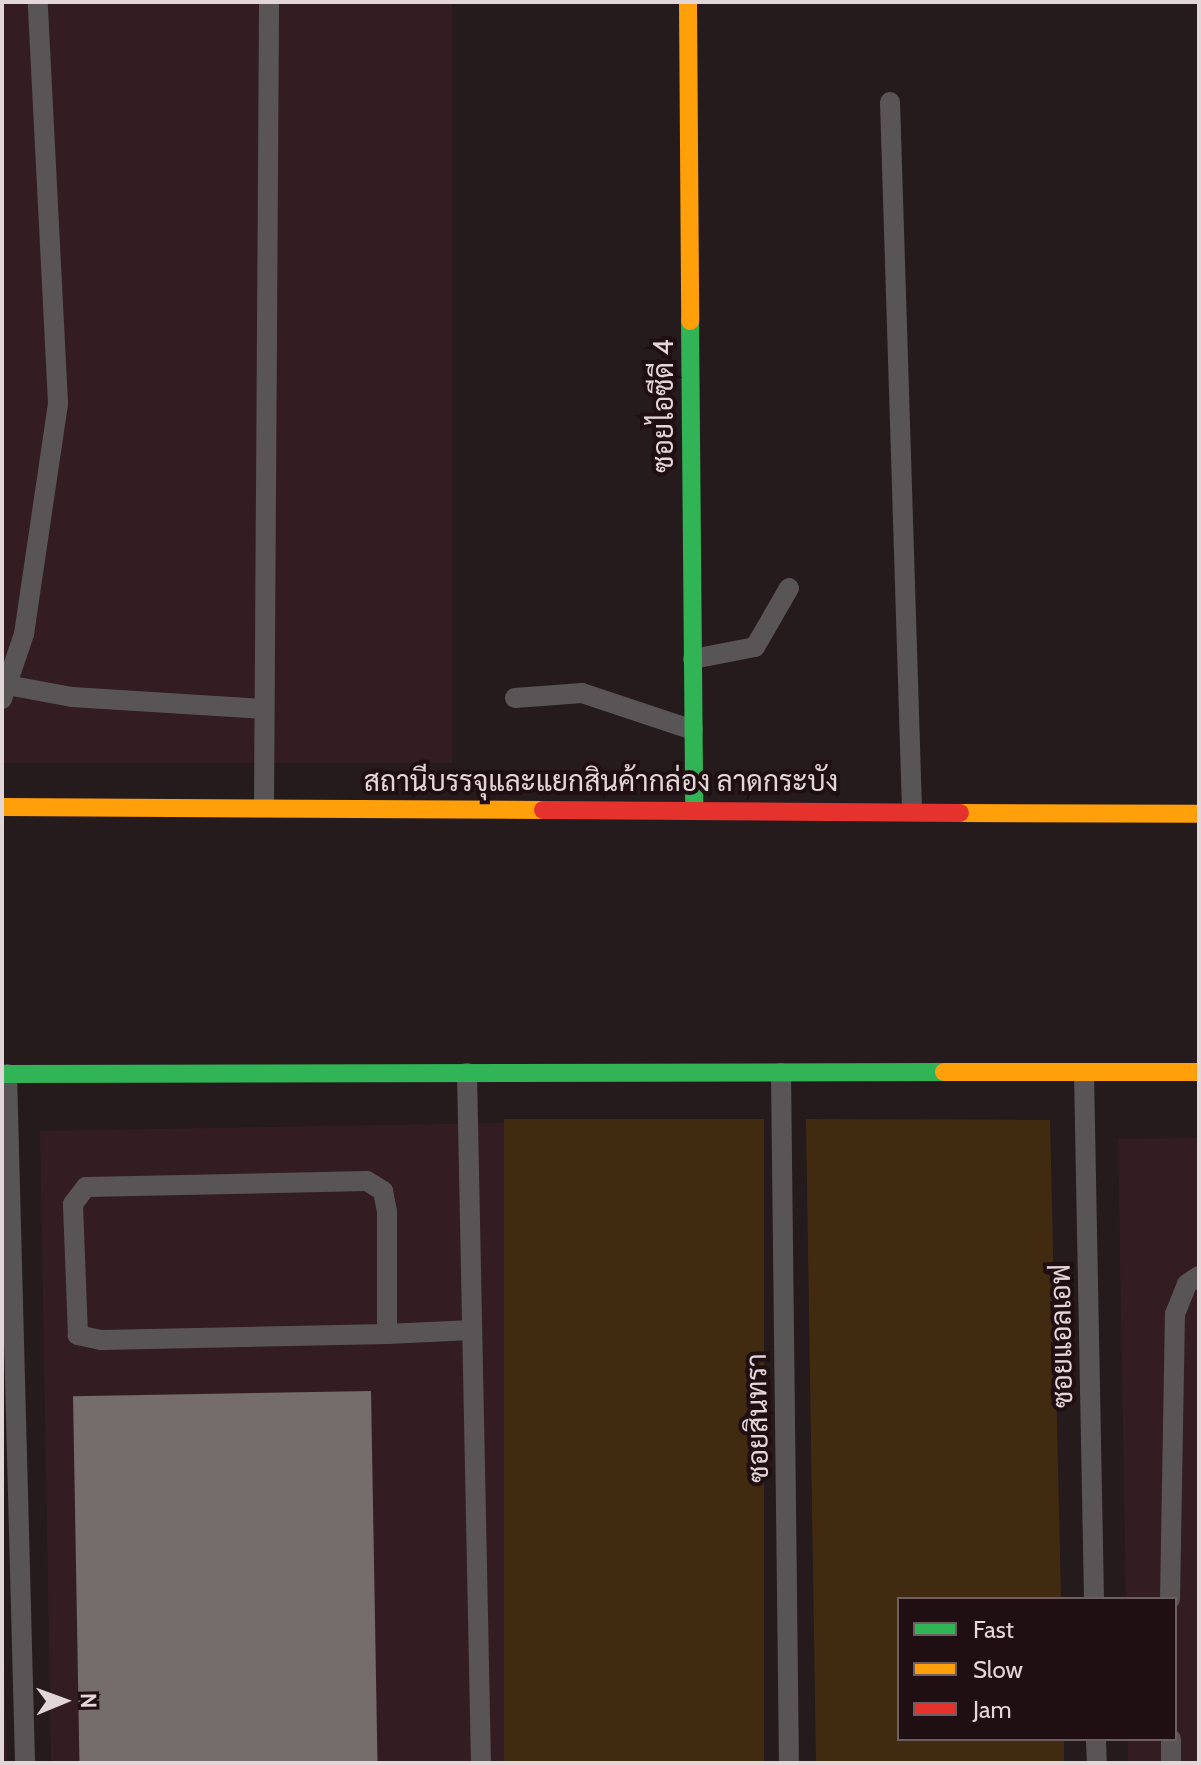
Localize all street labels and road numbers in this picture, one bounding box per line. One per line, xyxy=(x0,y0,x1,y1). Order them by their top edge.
street label: ซอยไอซีดี 4 xyxy=(646,339,680,473)
street label: สถานีบรรจุและแยกสินค้ากล่อง ลาดกระบัง xyxy=(364,764,838,798)
street label: ซอยแอลเอฟ xyxy=(1043,1264,1079,1408)
street label: ซอยสินทรา xyxy=(739,1353,775,1483)

